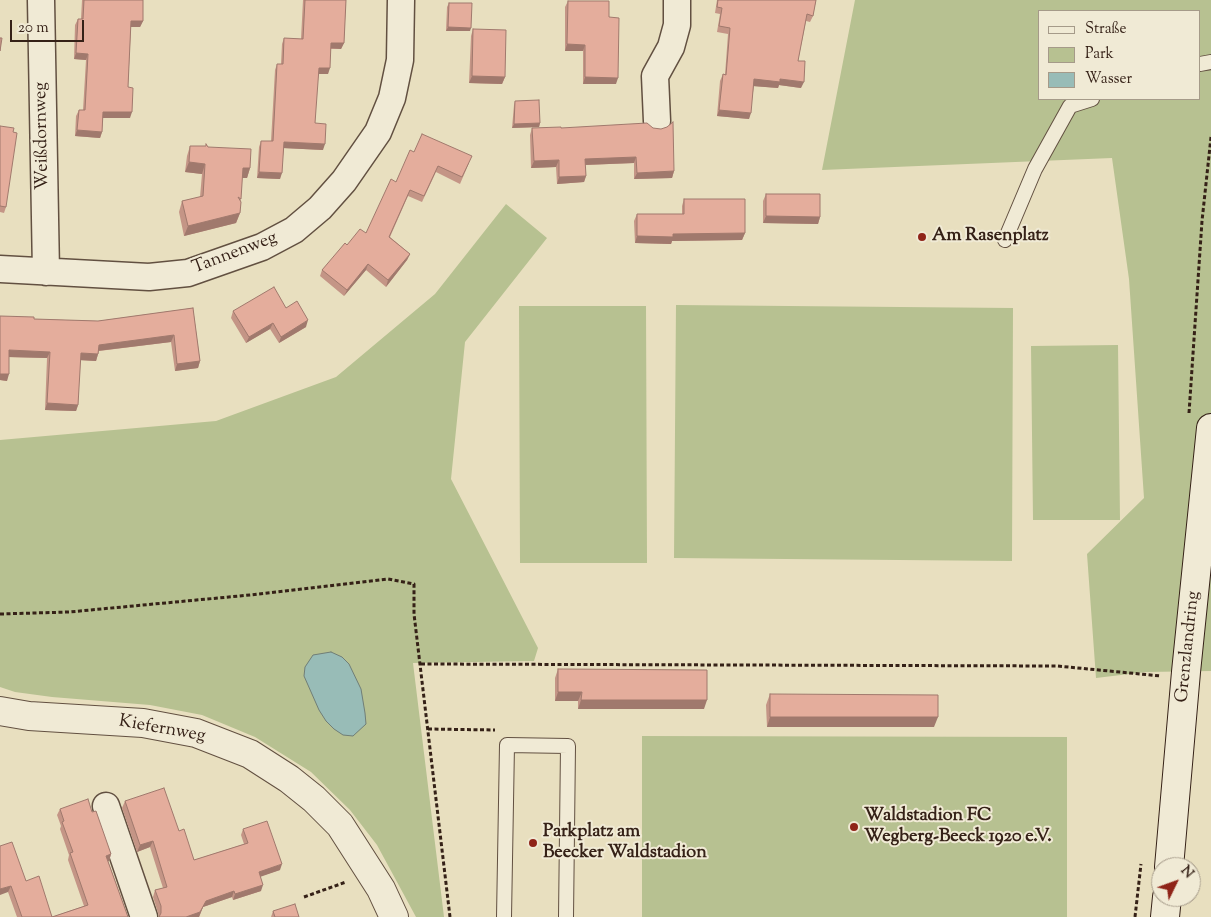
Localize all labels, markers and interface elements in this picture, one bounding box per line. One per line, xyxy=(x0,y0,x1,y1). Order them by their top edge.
scale bar xyxy=(12,10,86,42)
legend xyxy=(1038,10,1201,100)
text: 20 m xyxy=(18,18,49,39)
text: Straße xyxy=(1085,19,1127,40)
text: Park xyxy=(1085,44,1114,65)
text: Wasser xyxy=(1085,69,1132,90)
street label: Weißdornweg xyxy=(31,82,55,190)
place label: Am Rasenplatz xyxy=(932,226,1048,248)
street label: Tannenweg xyxy=(190,228,280,280)
marker: Am Rasenplatz xyxy=(916,231,928,243)
street label: Grenzlandring xyxy=(1172,590,1206,704)
street label: Kiefernweg xyxy=(117,712,207,748)
place label: Waldstadion FC Wegberg-Beeck 1920 e.V. xyxy=(864,806,1052,849)
marker: Waldstadion FC Wegberg-Beeck 1920 e.V. xyxy=(848,821,860,833)
place label: Parkplatz am Beecker Waldstadion xyxy=(543,822,707,864)
marker: Parkplatz am Beecker Waldstadion xyxy=(527,837,539,849)
north arrow xyxy=(1151,857,1201,907)
text: N xyxy=(1175,862,1198,883)

